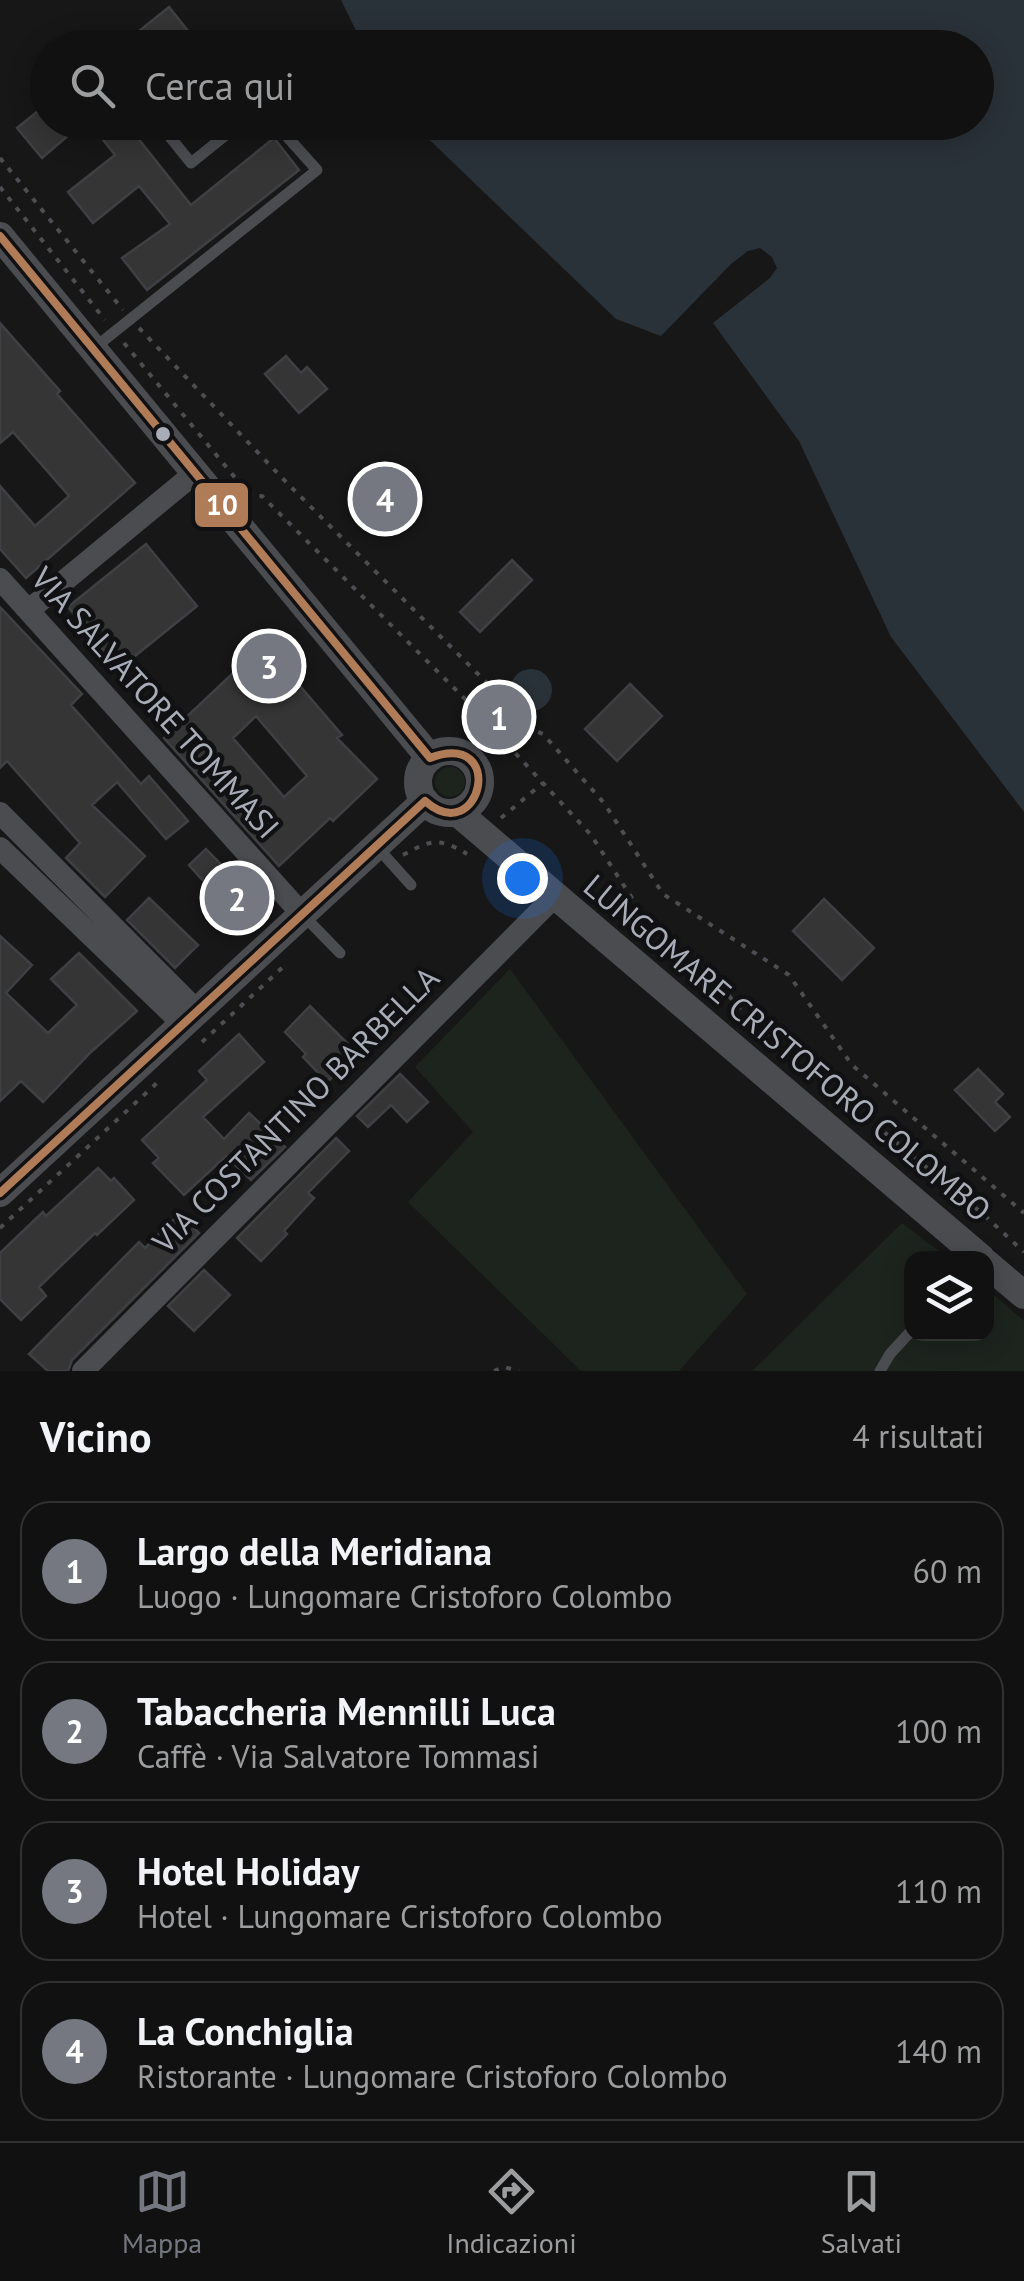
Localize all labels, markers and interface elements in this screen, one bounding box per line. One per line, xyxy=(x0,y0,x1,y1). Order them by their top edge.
search box xyxy=(30,30,994,140)
icon: search xyxy=(65,58,120,113)
text: Cerca qui xyxy=(145,61,295,110)
unlabelled marker xyxy=(153,424,173,444)
pin: 4 xyxy=(352,462,418,536)
line badge: 10 xyxy=(193,481,250,529)
text: 10 xyxy=(206,486,238,523)
street label: VIA SALVATORE TOMMASI xyxy=(22,557,289,847)
pin: 3 xyxy=(236,628,302,704)
pin: 1 xyxy=(466,680,532,754)
your location xyxy=(497,853,548,904)
pin: 2 xyxy=(204,860,270,936)
street label: LUNGOMARE CRISTOFORO COLOMBO xyxy=(575,864,1000,1230)
street label: VIA COSTANTINO BARBELLA xyxy=(142,957,448,1262)
map controls xyxy=(904,1251,994,1341)
button: layers xyxy=(904,1251,994,1341)
text: Vicino xyxy=(40,1409,152,1464)
text: 4 risultati xyxy=(852,1415,984,1457)
text: Largo della Meridiana xyxy=(137,1526,492,1575)
text: 1 xyxy=(65,1550,84,1592)
text: 60 m xyxy=(913,1550,982,1592)
text: Luogo · Lungomare Cristoforo Colombo xyxy=(137,1575,673,1617)
text: Tabaccheria Mennilli Luca xyxy=(137,1686,556,1735)
text: 2 xyxy=(65,1710,84,1752)
text: 100 m xyxy=(895,1710,982,1752)
text: Caffè · Via Salvatore Tommasi xyxy=(137,1735,539,1777)
text: Hotel Holiday xyxy=(137,1846,359,1895)
text: 3 xyxy=(65,1870,84,1912)
text: 110 m xyxy=(895,1870,982,1912)
text: Hotel · Lungomare Cristoforo Colombo xyxy=(137,1895,663,1937)
text: La Conchiglia xyxy=(137,2006,354,2055)
text: 4 xyxy=(65,2030,84,2072)
text: 140 m xyxy=(895,2030,982,2072)
text: Ristorante · Lungomare Cristoforo Colombo xyxy=(137,2055,728,2097)
tab: Mappa xyxy=(122,2164,202,2261)
tab: Indicazioni xyxy=(446,2164,577,2261)
tab: Salvati xyxy=(821,2164,902,2261)

